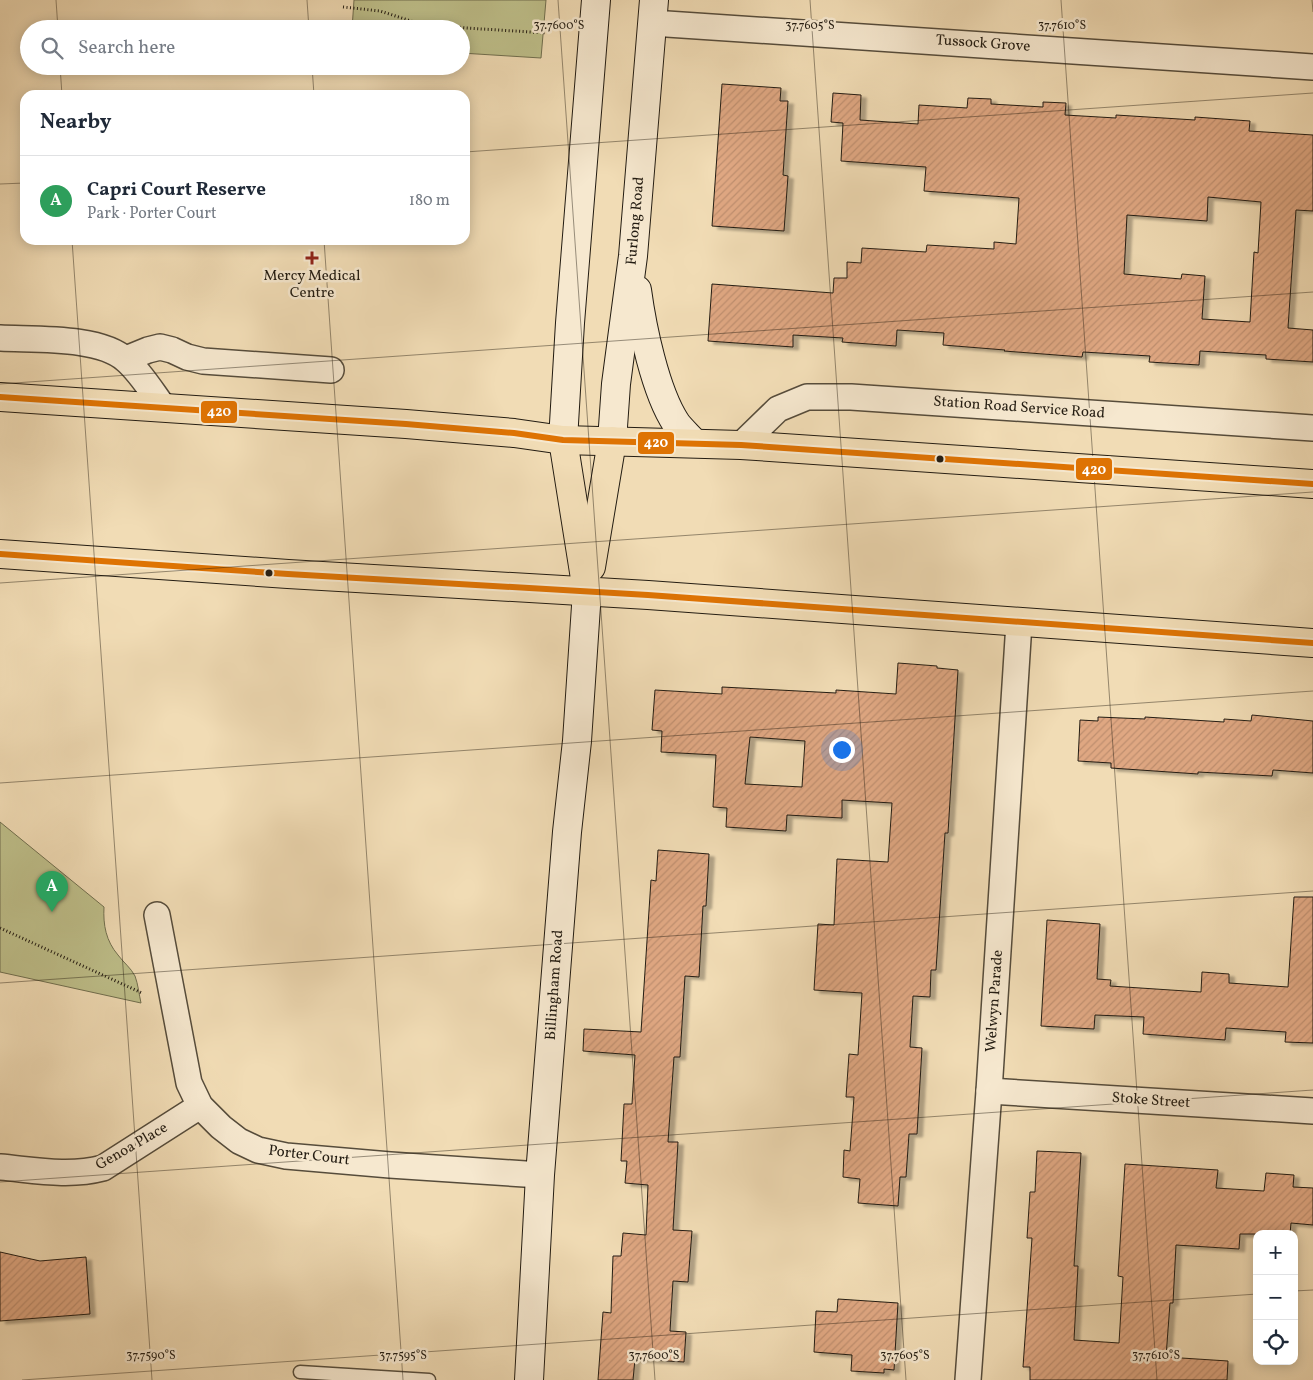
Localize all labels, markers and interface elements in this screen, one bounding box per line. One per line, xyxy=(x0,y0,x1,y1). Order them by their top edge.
text: 37.7600°S xyxy=(534,18,584,34)
text: 37.7605°S xyxy=(785,18,835,34)
text: 37.7610°S xyxy=(1038,18,1086,34)
search box xyxy=(20,20,470,75)
street label: Tussock Grove xyxy=(935,30,1031,58)
icon: search xyxy=(38,34,66,62)
text: Search here xyxy=(78,35,175,61)
text: Nearby xyxy=(40,108,111,137)
street label: Furlong Road xyxy=(622,176,650,266)
text: Capri Court Reserve xyxy=(87,177,266,203)
text: A xyxy=(50,190,62,212)
text: 180 m xyxy=(409,190,450,212)
text: Park · Porter Court xyxy=(87,203,217,225)
marker: Mercy Medical Centre xyxy=(305,251,319,265)
place label: Mercy Medical Centre xyxy=(264,266,360,304)
street label: Station Road Service Road xyxy=(932,392,1106,424)
line badge: 420 xyxy=(200,400,238,424)
text: 420 xyxy=(207,403,232,422)
line badge: 420 xyxy=(637,431,675,455)
text: 420 xyxy=(644,434,669,453)
unlabelled marker xyxy=(935,454,945,464)
line badge: 420 xyxy=(1075,457,1113,481)
text: 420 xyxy=(1082,461,1107,480)
unlabelled marker xyxy=(264,568,274,578)
your location xyxy=(829,737,855,763)
pin: A xyxy=(36,871,68,912)
street label: Billingham Road xyxy=(541,929,569,1041)
street label: Welwyn Parade xyxy=(981,949,1009,1053)
street label: Stoke Street xyxy=(1111,1088,1191,1114)
street label: Genoa Place xyxy=(92,1118,172,1176)
street label: Porter Court xyxy=(267,1141,351,1171)
map controls xyxy=(1253,1230,1298,1365)
button: + xyxy=(1253,1230,1298,1275)
button: − xyxy=(1253,1275,1298,1320)
button: locate xyxy=(1253,1320,1298,1365)
text: 37.7590°S xyxy=(126,1348,176,1364)
text: 37.7595°S xyxy=(379,1348,427,1364)
text: 37.7600°S xyxy=(629,1348,679,1364)
text: 37.7605°S xyxy=(880,1348,930,1364)
text: 37.7610°S xyxy=(1132,1348,1180,1364)

